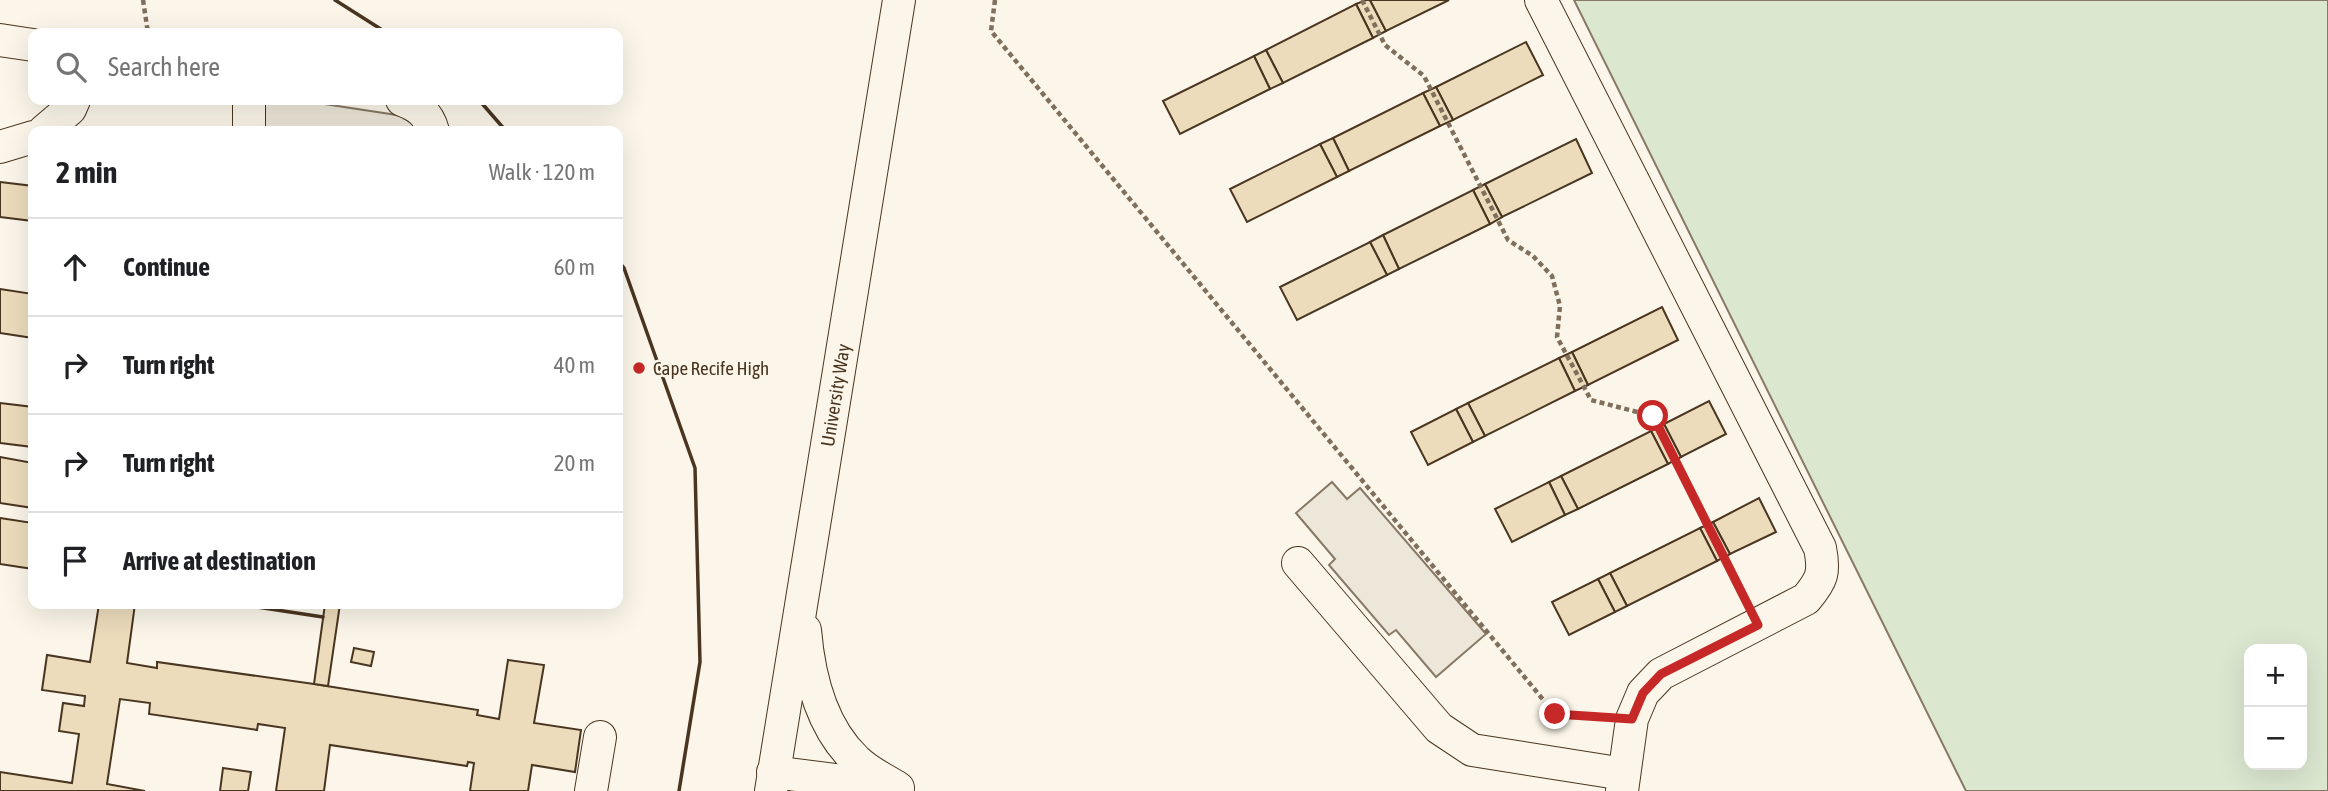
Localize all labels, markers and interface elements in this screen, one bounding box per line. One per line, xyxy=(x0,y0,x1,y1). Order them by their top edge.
search box xyxy=(28,28,623,105)
icon: search xyxy=(52,48,90,86)
text: Search here xyxy=(108,52,220,82)
text: 2 min xyxy=(56,155,117,189)
text: Walk · 120 m xyxy=(489,159,595,185)
icon: ahead xyxy=(56,248,94,286)
text: Continue xyxy=(123,252,210,282)
text: 60 m xyxy=(554,254,595,280)
street label: University Way xyxy=(816,342,854,448)
icon: right xyxy=(56,346,94,384)
text: Turn right xyxy=(123,350,214,380)
text: 40 m xyxy=(554,352,595,378)
place label: Cape Recife High xyxy=(653,357,769,379)
marker: Cape Recife High xyxy=(631,360,647,376)
route start xyxy=(1637,400,1668,431)
icon: right xyxy=(56,444,94,482)
text: Turn right xyxy=(123,448,214,478)
text: 20 m xyxy=(554,450,595,476)
icon: arrive xyxy=(56,542,94,580)
text: Arrive at destination xyxy=(123,546,316,576)
map controls xyxy=(2244,644,2307,770)
button: + xyxy=(2244,644,2307,707)
route end xyxy=(1539,698,1570,729)
button: − xyxy=(2244,707,2307,770)

